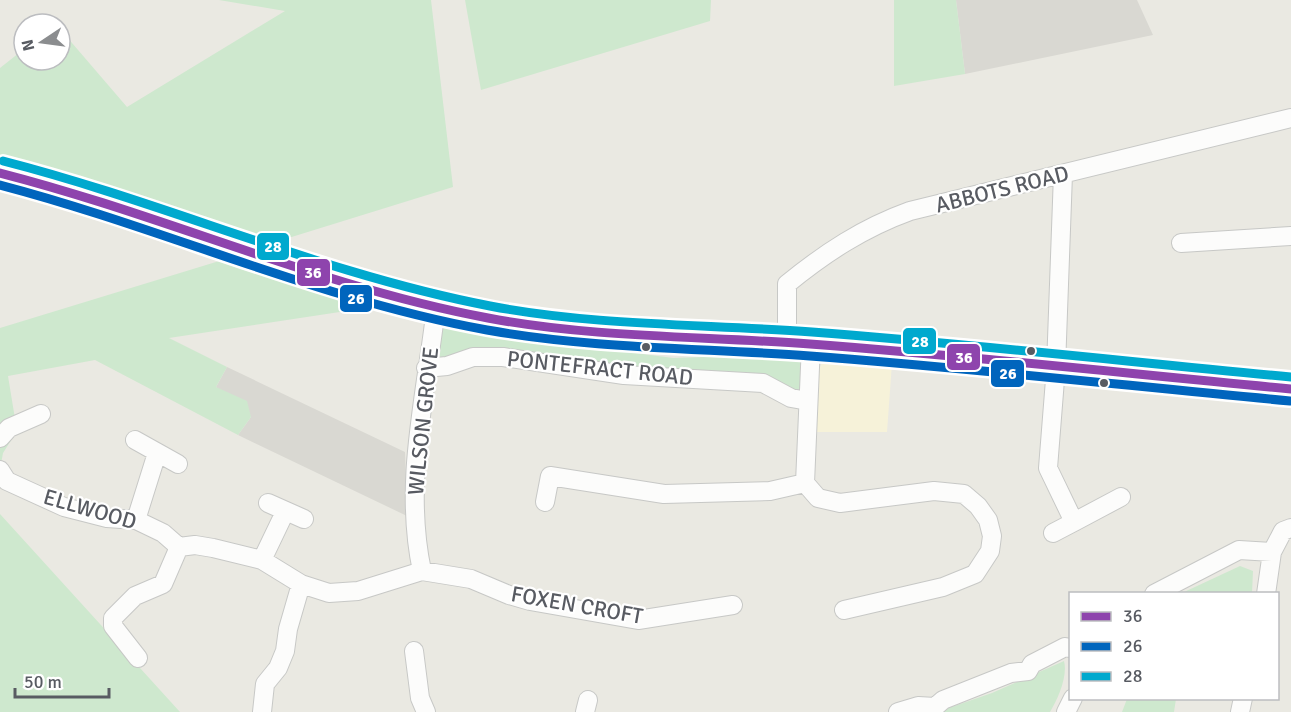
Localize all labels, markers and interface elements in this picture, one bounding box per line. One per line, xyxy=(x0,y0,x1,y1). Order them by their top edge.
north arrow xyxy=(12,12,72,72)
text: N xyxy=(17,37,39,53)
street label: ABBOTS ROAD xyxy=(933,159,1071,219)
line badge: 28 xyxy=(256,232,290,261)
text: 28 xyxy=(264,237,282,257)
line badge: 36 xyxy=(296,258,331,287)
text: 36 xyxy=(304,263,322,283)
line badge: 26 xyxy=(339,284,373,313)
text: 26 xyxy=(347,289,365,309)
line badge: 28 xyxy=(902,327,937,355)
text: 28 xyxy=(911,332,929,352)
unlabelled marker xyxy=(640,341,652,353)
line badge: 36 xyxy=(946,343,981,371)
street label: WILSON GROVE xyxy=(402,345,444,497)
street label: PONTEFRACT ROAD xyxy=(506,345,694,391)
unlabelled marker xyxy=(1025,345,1037,357)
text: 36 xyxy=(955,348,973,368)
line badge: 26 xyxy=(990,359,1025,388)
text: 26 xyxy=(999,364,1017,384)
unlabelled marker xyxy=(1098,377,1110,389)
street label: ELLWOOD xyxy=(40,483,140,535)
street label: FOXEN CROFT xyxy=(509,580,645,630)
legend xyxy=(1069,592,1279,700)
text: 36 xyxy=(1123,605,1142,627)
text: 26 xyxy=(1123,635,1142,657)
scale bar xyxy=(15,661,110,699)
text: 28 xyxy=(1123,665,1142,687)
text: 50 m xyxy=(24,671,62,693)

